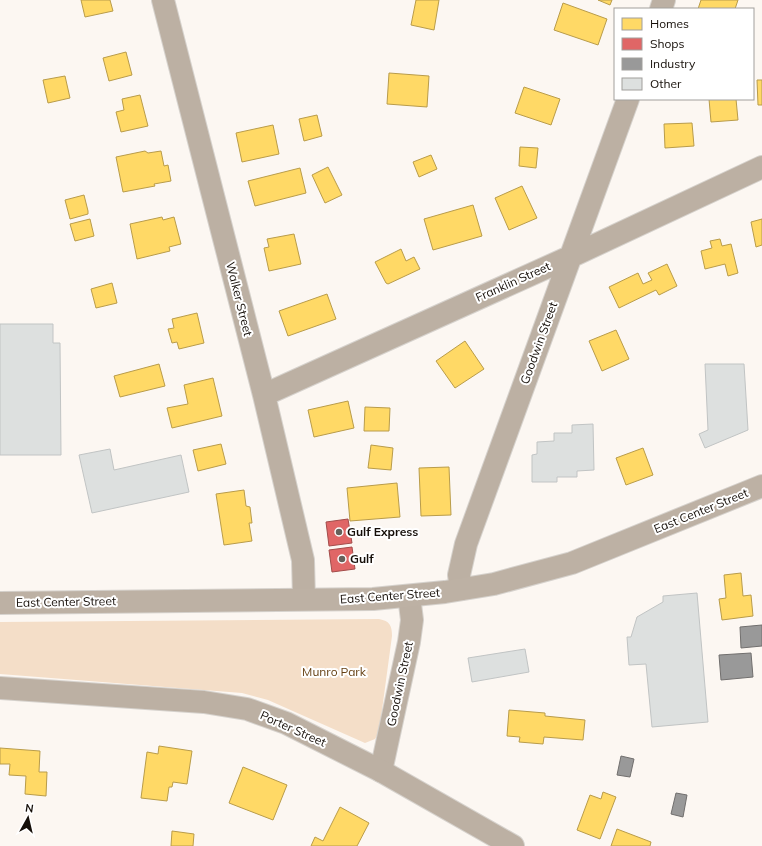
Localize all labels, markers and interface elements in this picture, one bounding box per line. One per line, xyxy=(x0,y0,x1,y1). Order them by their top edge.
legend xyxy=(614,8,754,100)
text: Homes xyxy=(650,16,689,31)
text: Shops xyxy=(650,36,685,51)
text: Industry xyxy=(650,56,696,71)
text: Other xyxy=(650,76,682,91)
street label: Franklin Street xyxy=(473,258,553,305)
street label: Walker Street xyxy=(223,260,256,338)
street label: Goodwin Street xyxy=(517,300,560,386)
street label: East Center Street xyxy=(652,485,750,536)
place label: Gulf Express xyxy=(347,524,418,539)
marker: Gulf Express xyxy=(334,527,344,537)
place label: Gulf xyxy=(350,551,374,566)
marker: Gulf xyxy=(337,554,347,564)
street label: East Center Street xyxy=(340,585,440,606)
street label: East Center Street xyxy=(16,593,116,610)
street label: Goodwin Street xyxy=(383,640,416,728)
park label: Munro Park xyxy=(302,664,367,679)
street label: Porter Street xyxy=(258,707,328,750)
north arrow xyxy=(8,798,48,838)
text: N xyxy=(24,801,34,816)

